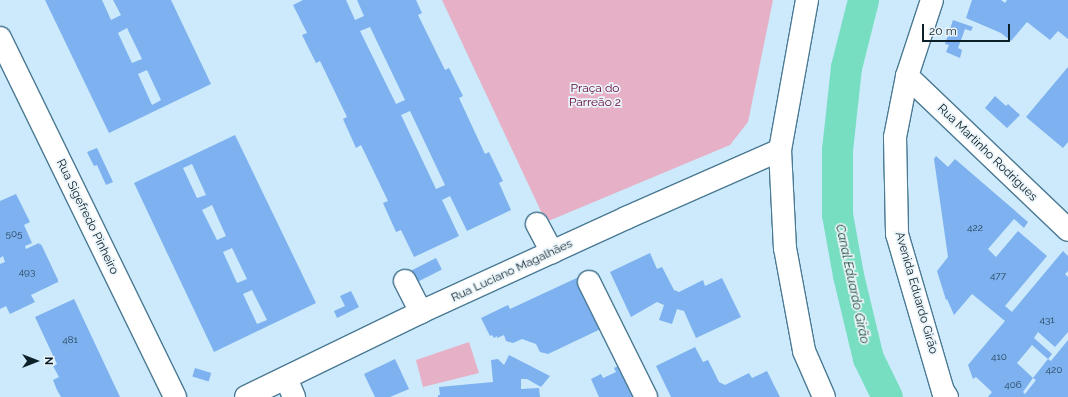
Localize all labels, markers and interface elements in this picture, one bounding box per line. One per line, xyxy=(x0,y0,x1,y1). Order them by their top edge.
scale bar xyxy=(924,16,1012,42)
text: 20 m xyxy=(929,24,957,38)
park label: Praça do Parreão 2 xyxy=(569,82,621,110)
street label: Rua Martinho Rodrigues xyxy=(934,102,1040,204)
street label: Rua Sigefredo Pinheiro xyxy=(53,157,121,277)
house number: 422 xyxy=(967,222,983,234)
water label: Canal Eduardo Girão xyxy=(832,223,872,345)
house number: 505 xyxy=(5,228,23,240)
street label: Avenida Eduardo Girão xyxy=(892,230,940,356)
street label: Rua Luciano Magalhães xyxy=(449,237,575,305)
house number: 493 xyxy=(19,266,35,278)
house number: 477 xyxy=(990,270,1006,282)
house number: 431 xyxy=(1039,314,1055,326)
house number: 481 xyxy=(62,334,78,346)
north arrow xyxy=(16,341,56,381)
house number: 410 xyxy=(991,351,1007,363)
text: N xyxy=(42,357,55,365)
house number: 420 xyxy=(1046,364,1062,376)
house number: 406 xyxy=(1004,379,1022,391)

